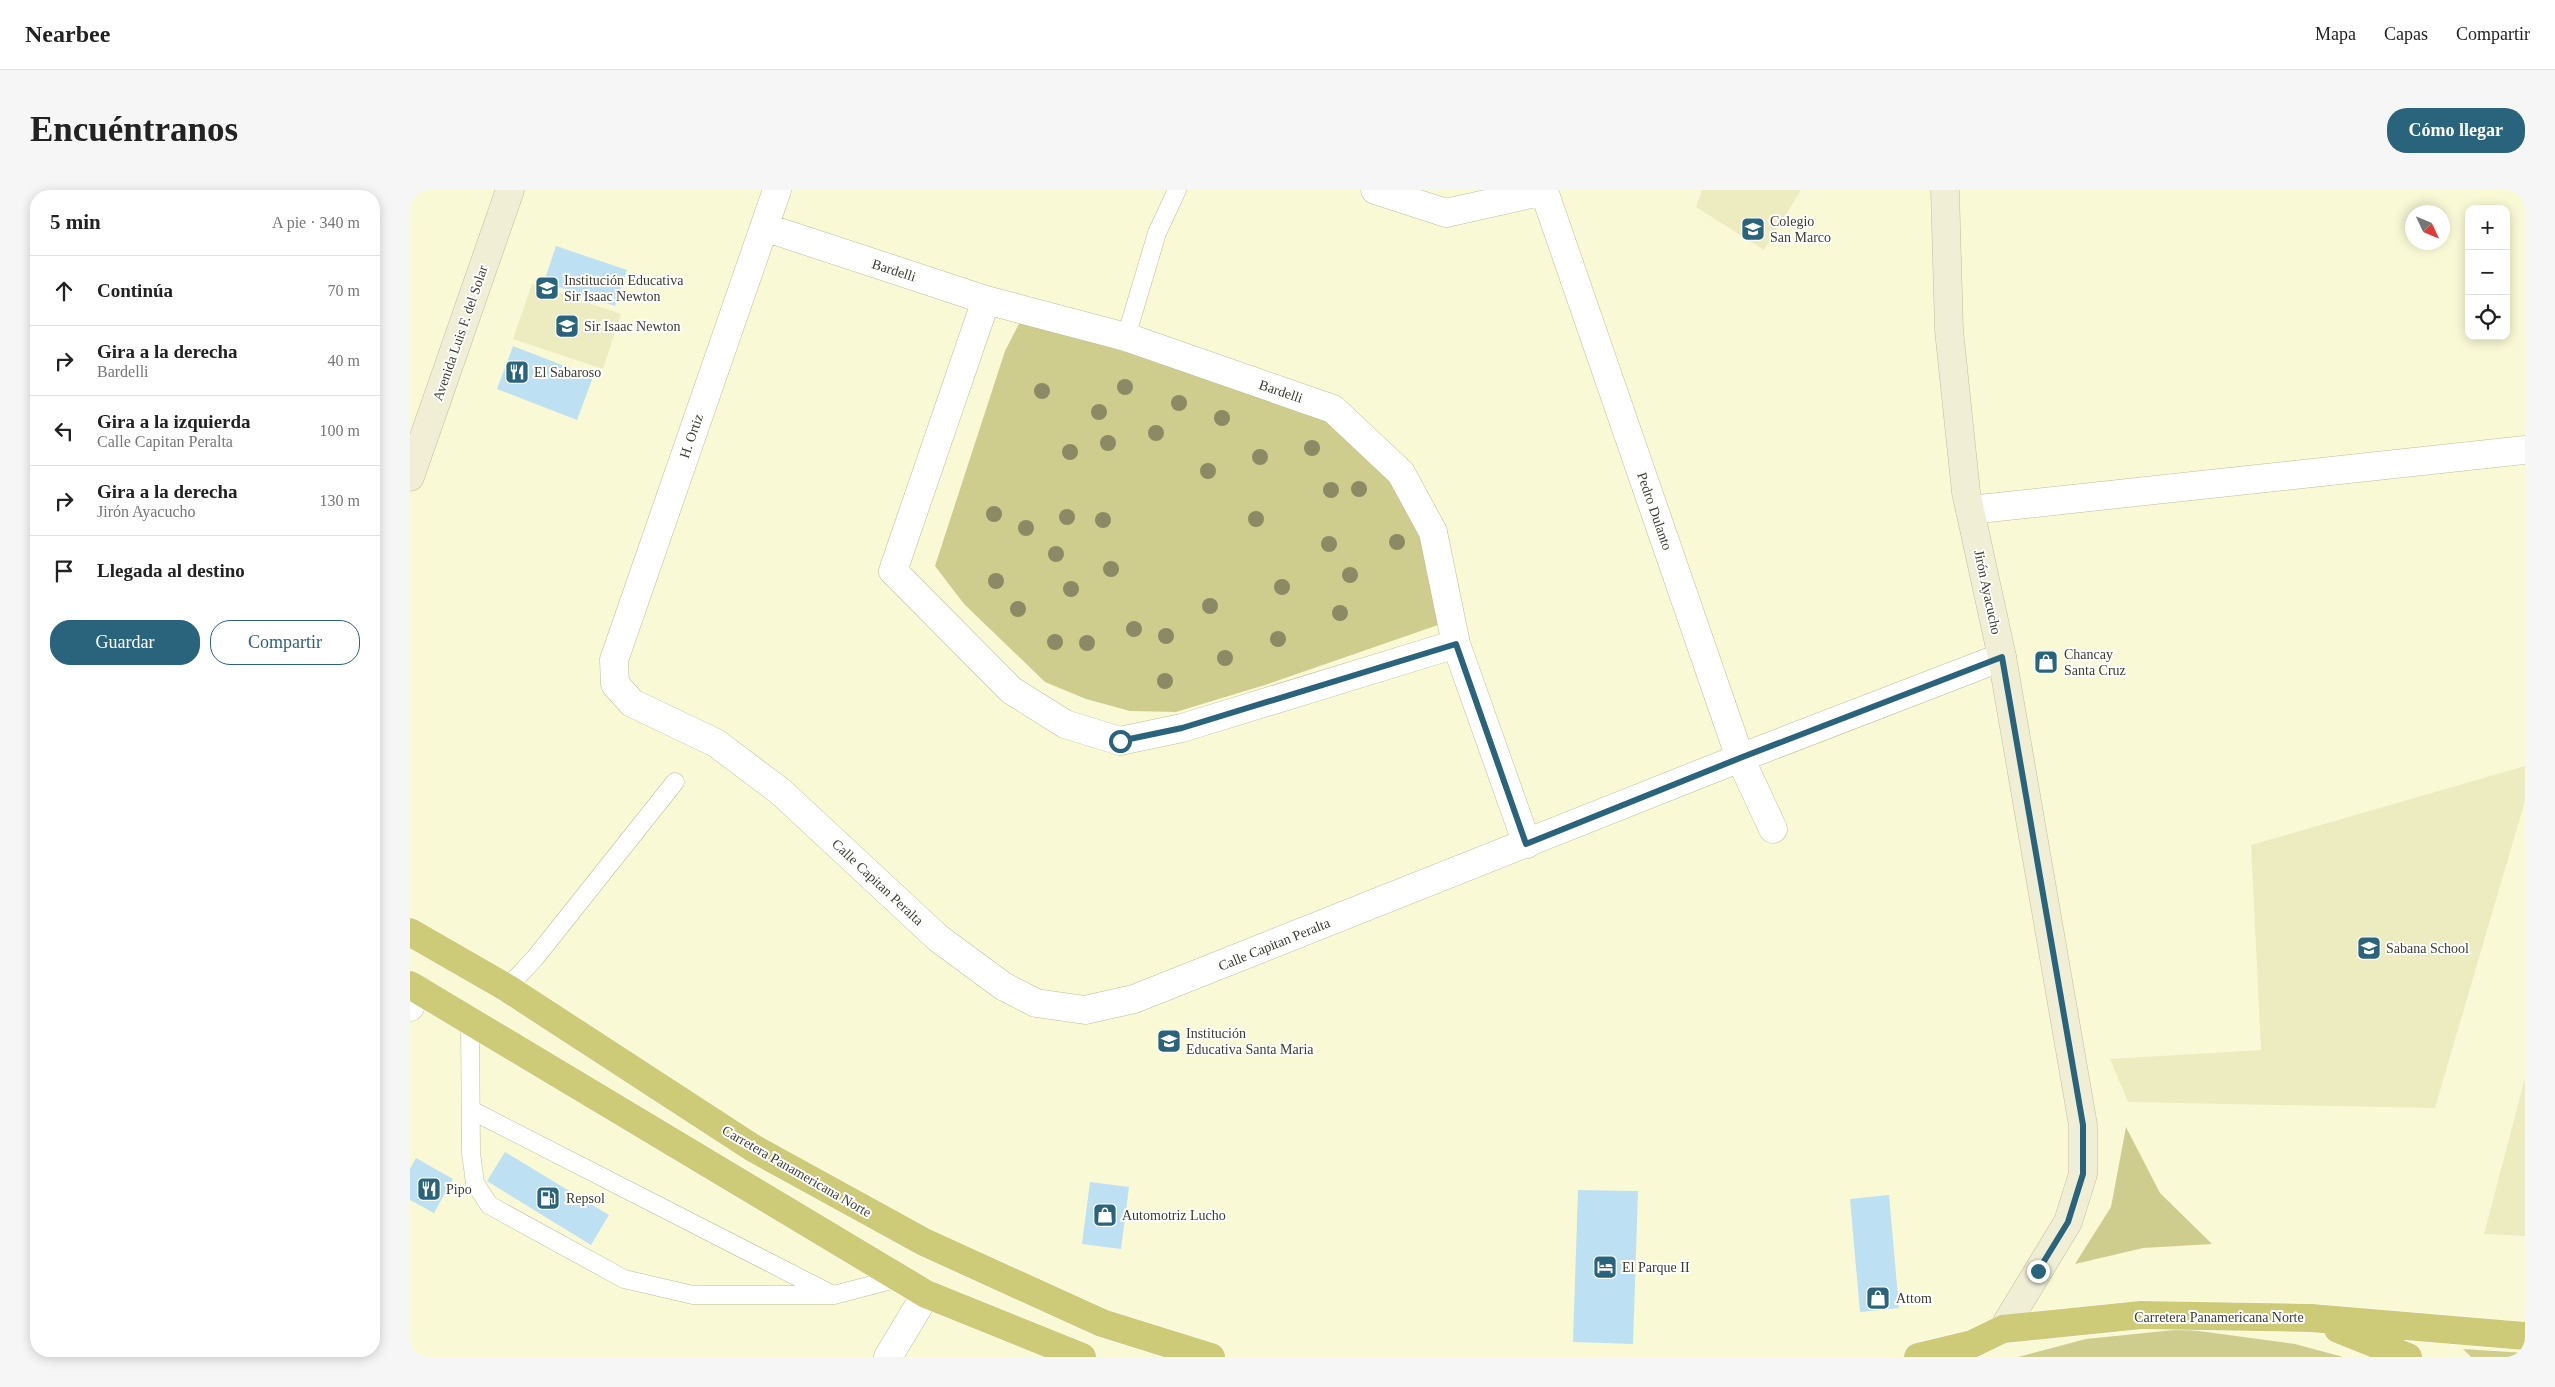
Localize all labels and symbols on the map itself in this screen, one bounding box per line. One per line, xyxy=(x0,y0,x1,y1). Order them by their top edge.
north arrow xyxy=(2405,205,2450,250)
place label: Colegio San Marco xyxy=(1770,214,1831,245)
school or university icon: Colegio San Marco xyxy=(1740,216,1766,242)
street label: Bardelli xyxy=(870,256,918,285)
street label: Avenida Luis F. del Solar xyxy=(430,263,491,403)
place label: Institución Educativa Sir Isaac Newton xyxy=(564,273,684,304)
school or university icon: Institución Educativa Sir Isaac Newton xyxy=(534,275,560,301)
school or university icon: Sir Isaac Newton xyxy=(554,313,580,339)
place label: Sir Isaac Newton xyxy=(584,319,680,334)
restaurant icon: El Sabaroso xyxy=(504,359,530,385)
place label: El Sabaroso xyxy=(534,365,601,380)
street label: Bardelli xyxy=(1257,377,1305,406)
street label: H. Ortiz xyxy=(677,412,706,460)
street label: Pedro Dulanto xyxy=(1634,470,1675,552)
street label: Jirón Ayacucho xyxy=(1971,548,2004,636)
place label: Chancay Santa Cruz xyxy=(2064,647,2126,678)
shop icon: Chancay Santa Cruz xyxy=(2033,649,2059,675)
route start xyxy=(1109,730,1132,753)
street label: Calle Capitan Peralta xyxy=(829,836,927,929)
street label: Calle Capitan Peralta xyxy=(1216,915,1333,974)
school or university icon: Sabana School xyxy=(2356,935,2382,961)
place label: Sabana School xyxy=(2386,941,2469,956)
place label: Institución Educativa Santa Maria xyxy=(1186,1026,1314,1057)
school or university icon: Institución Educativa Santa Maria xyxy=(1156,1028,1182,1054)
street label: Carretera Panamericana Norte xyxy=(720,1123,874,1220)
restaurant icon: Pipo xyxy=(416,1176,442,1202)
place label: Pipo xyxy=(446,1182,472,1197)
fuel station icon: Repsol xyxy=(535,1185,561,1211)
place label: Repsol xyxy=(566,1191,605,1206)
shop icon: Automotriz Lucho xyxy=(1092,1202,1118,1228)
place label: Automotriz Lucho xyxy=(1122,1208,1226,1223)
hotel icon: El Parque II xyxy=(1592,1254,1618,1280)
place label: El Parque II xyxy=(1622,1260,1690,1275)
route end xyxy=(2027,1260,2050,1283)
shop icon: Attom xyxy=(1865,1285,1891,1311)
place label: Attom xyxy=(1896,1291,1932,1306)
street label: Carretera Panamericana Norte xyxy=(2134,1310,2304,1325)

